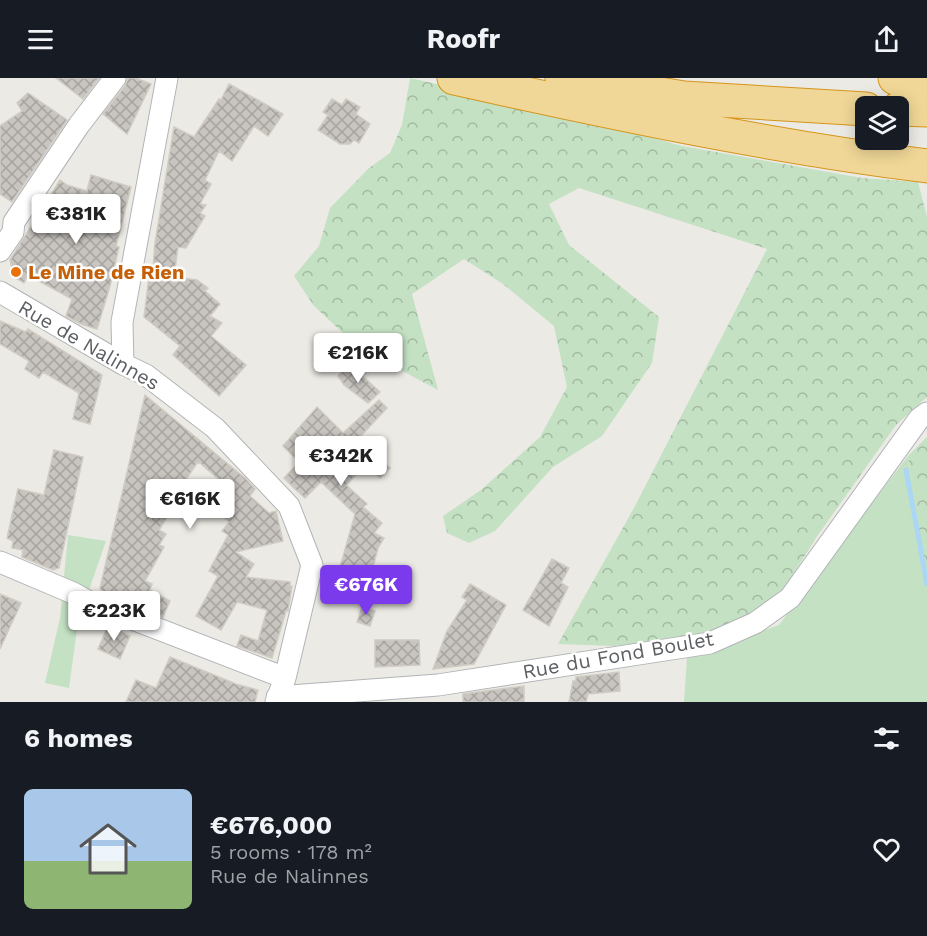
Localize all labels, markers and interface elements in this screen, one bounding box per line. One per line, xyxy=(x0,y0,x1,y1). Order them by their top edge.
icon: menu xyxy=(24,23,57,56)
text: Roofr xyxy=(427,23,500,55)
icon: share xyxy=(870,23,903,56)
map controls xyxy=(855,96,909,150)
button: layers xyxy=(855,96,909,150)
pin: €381K xyxy=(34,194,118,245)
text: €381K xyxy=(46,201,106,225)
place label: Le Mine de Rien xyxy=(28,260,184,284)
marker: Le Mine de Rien xyxy=(9,265,23,279)
street label: Rue de Nalinnes xyxy=(14,295,164,395)
pin: €216K xyxy=(316,333,400,384)
text: €216K xyxy=(328,340,388,364)
pin: €342K xyxy=(299,436,383,487)
text: €342K xyxy=(309,443,373,467)
pin: €616K xyxy=(148,479,232,530)
text: €616K xyxy=(160,486,220,510)
pin: €676K xyxy=(324,565,408,616)
text: €676K xyxy=(334,572,398,596)
pin: €223K xyxy=(72,591,156,642)
text: €223K xyxy=(82,598,146,622)
street label: Rue du Fond Boulet xyxy=(521,626,716,684)
icon: filters xyxy=(870,722,903,755)
text: 6 homes xyxy=(24,723,133,753)
text: €676,000 xyxy=(210,810,332,840)
icon: home xyxy=(72,813,144,885)
icon: heart xyxy=(870,833,903,866)
text: 5 rooms · 178 m² xyxy=(210,840,372,864)
text: Rue de Nalinnes xyxy=(210,864,369,888)

